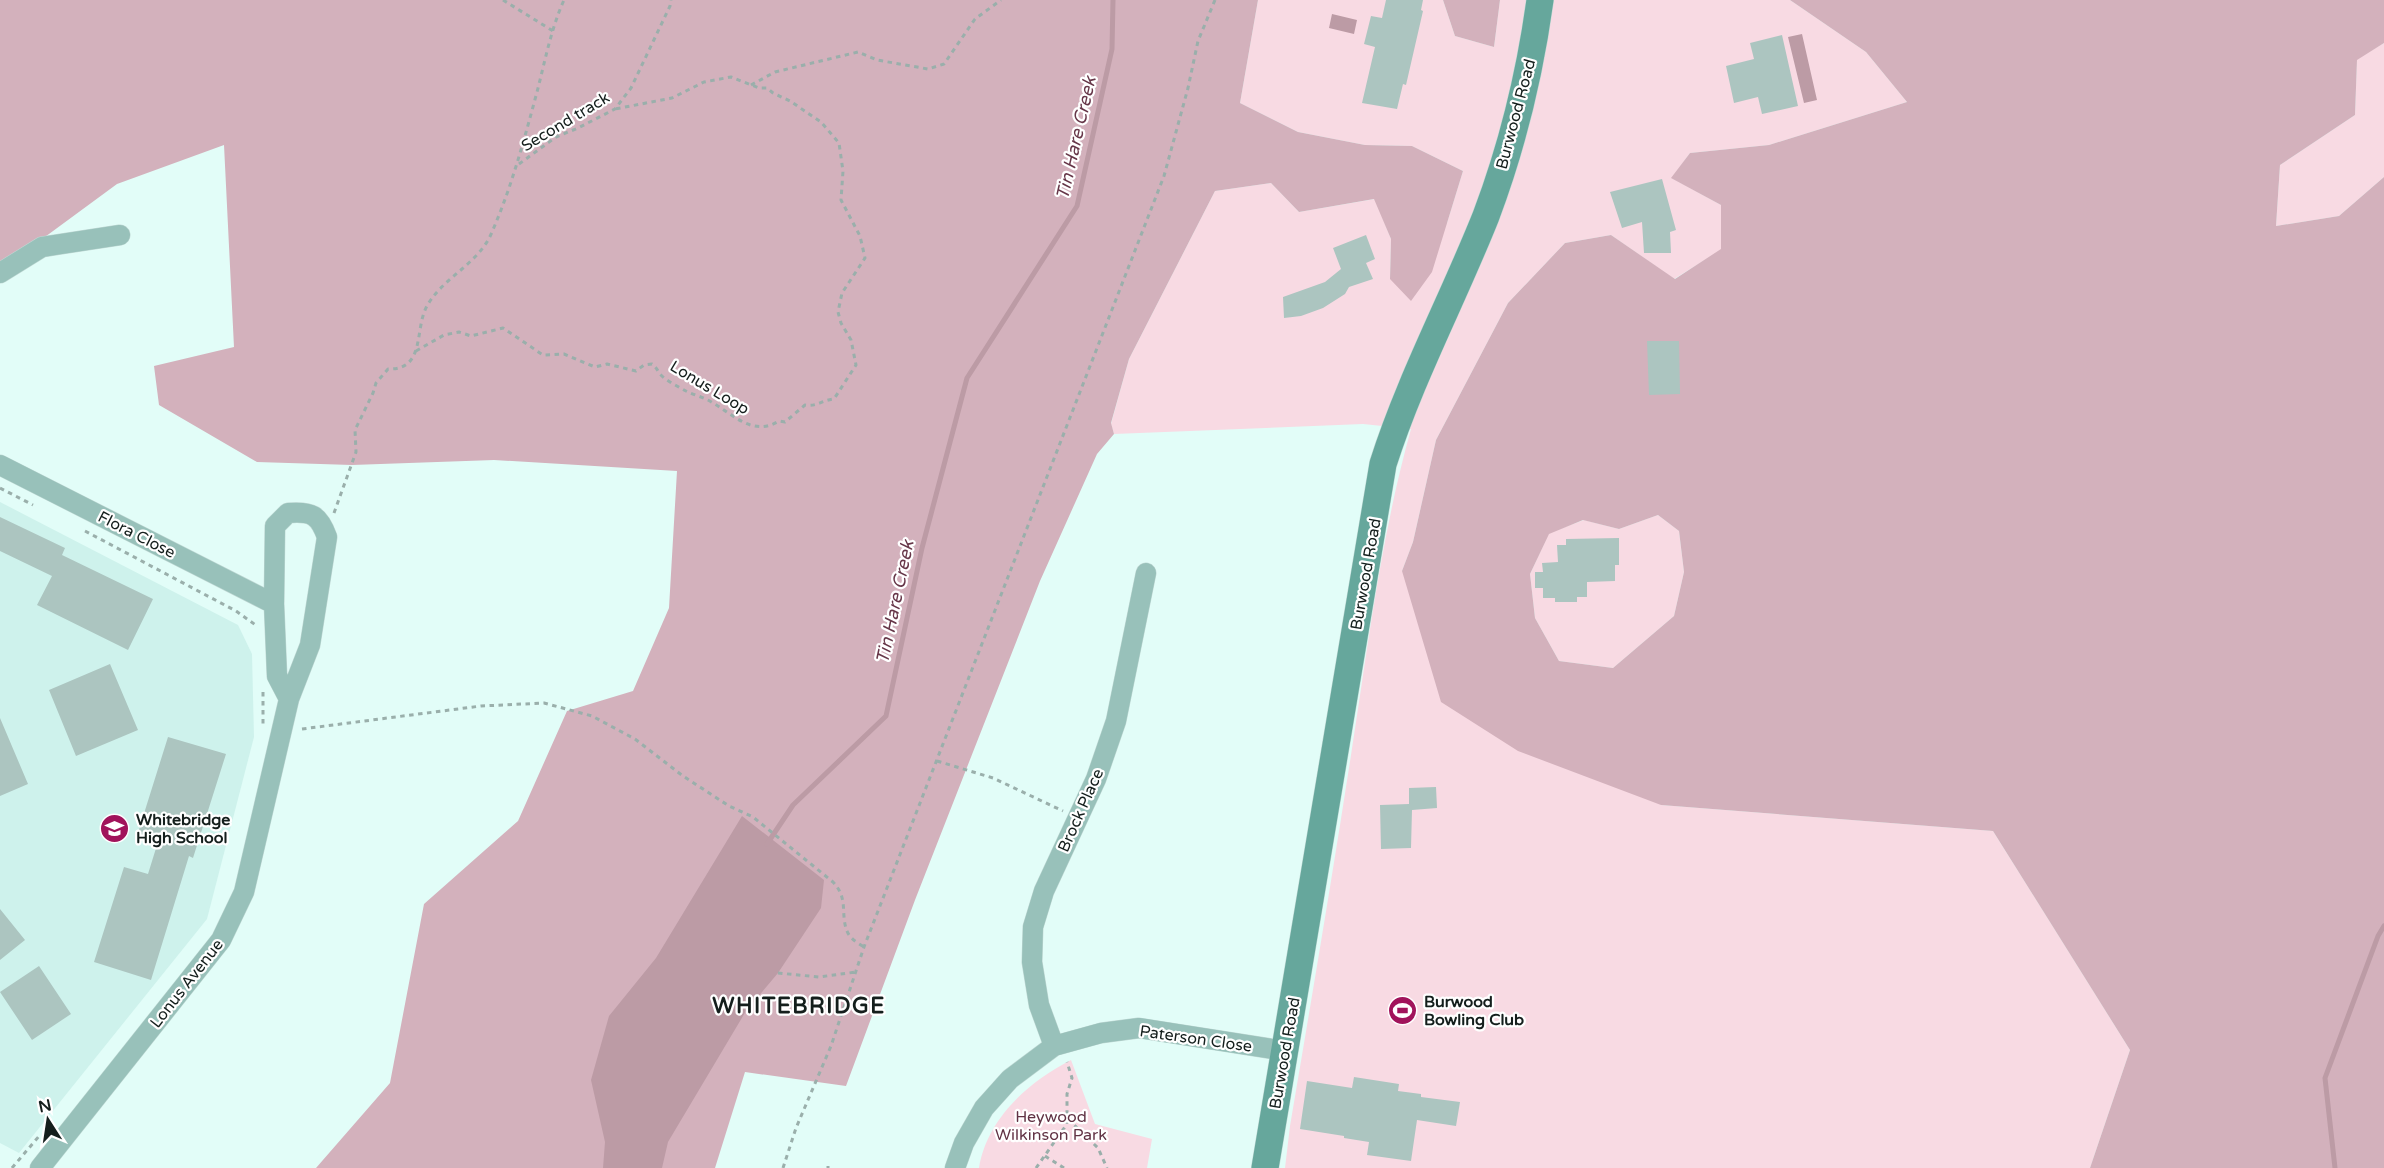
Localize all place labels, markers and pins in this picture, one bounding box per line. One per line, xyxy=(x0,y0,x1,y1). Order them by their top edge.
place label: Whitebridge High School xyxy=(136,810,230,848)
school or university icon: Whitebridge High School xyxy=(99,812,131,844)
place label: Burwood Bowling Club xyxy=(1424,992,1524,1030)
sports icon: Burwood Bowling Club xyxy=(1387,994,1419,1026)

